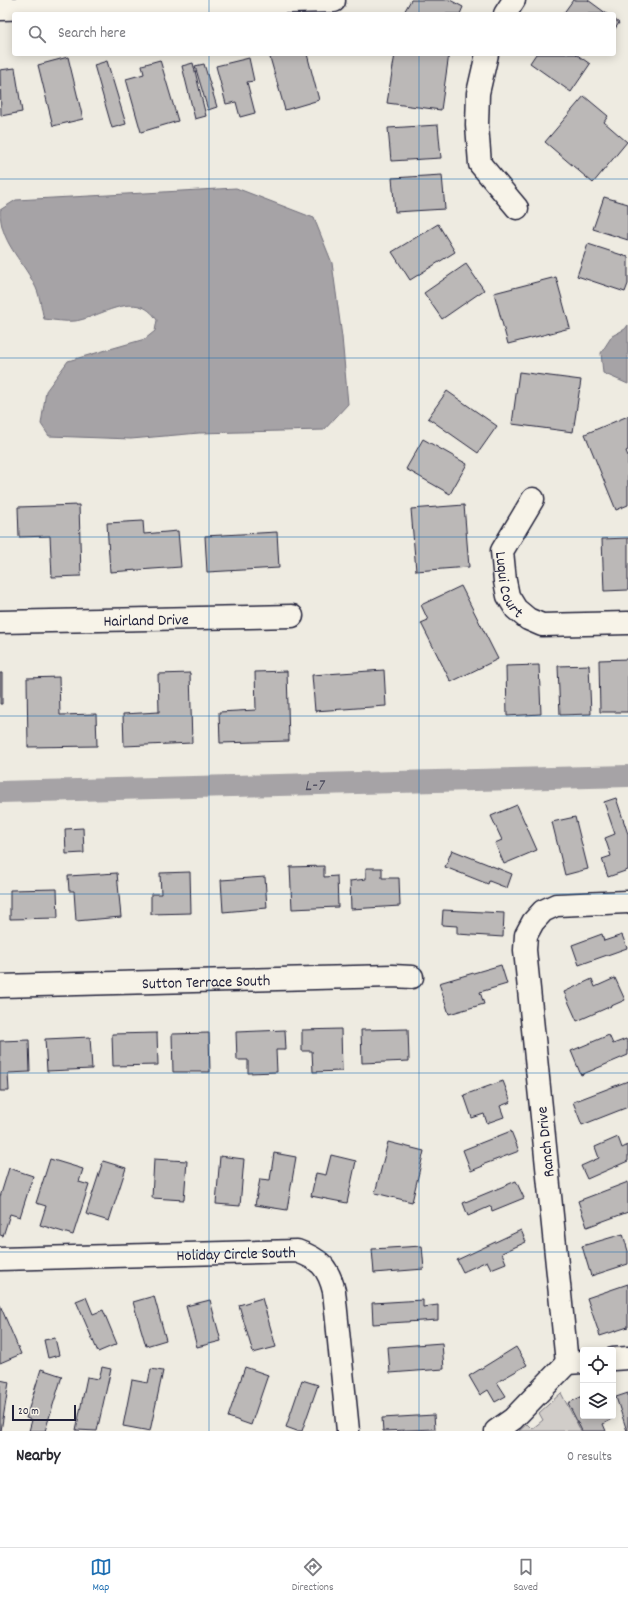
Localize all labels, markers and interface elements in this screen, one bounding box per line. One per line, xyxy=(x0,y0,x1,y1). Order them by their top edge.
search box xyxy=(12,12,616,56)
icon: search xyxy=(26,23,48,45)
text: Search here xyxy=(58,23,126,45)
street label: Luqui Court xyxy=(488,551,528,625)
street label: Hairland Drive xyxy=(103,609,189,634)
water label: L-7 xyxy=(304,775,326,799)
street label: Sutton Terrace South xyxy=(142,970,270,996)
street label: Ranch Drive xyxy=(531,1105,562,1178)
street label: Holiday Circle South xyxy=(176,1242,296,1268)
map controls xyxy=(580,1347,616,1419)
button: locate xyxy=(580,1347,616,1383)
button: layers xyxy=(580,1383,616,1419)
scale bar xyxy=(12,1403,76,1422)
text: 20 m xyxy=(18,1404,39,1420)
text: Nearby xyxy=(16,1445,60,1469)
text: 0 results xyxy=(567,1448,612,1467)
tab: Map xyxy=(90,1556,112,1596)
tab: Directions xyxy=(292,1556,334,1596)
tab: Saved xyxy=(513,1556,538,1596)

